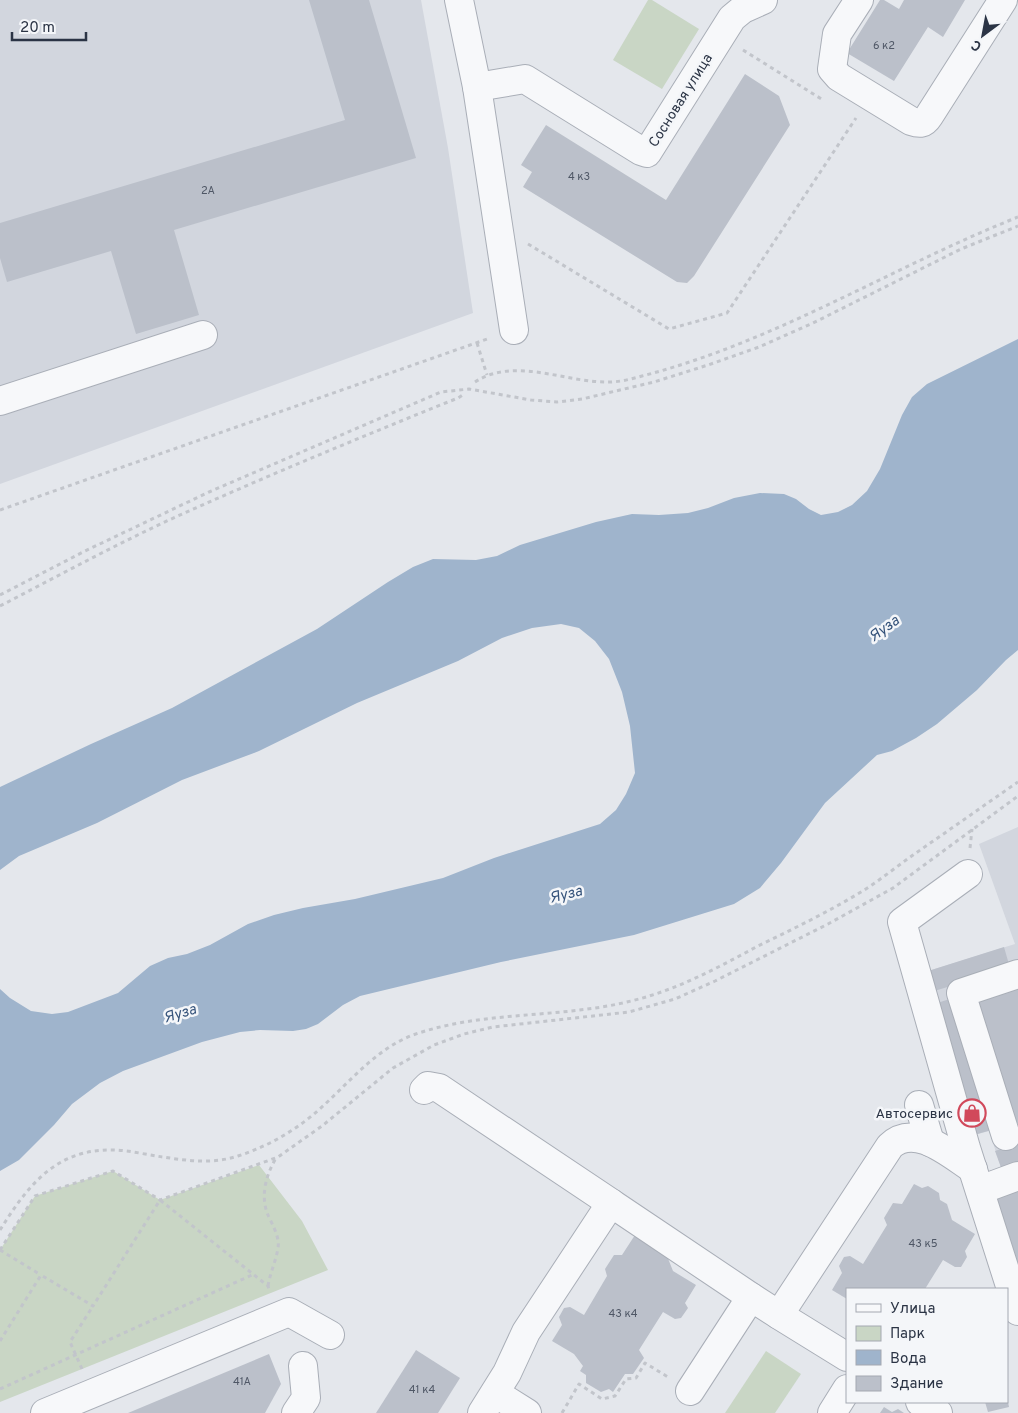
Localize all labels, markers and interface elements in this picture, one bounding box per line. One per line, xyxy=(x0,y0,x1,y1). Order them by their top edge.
scale bar xyxy=(12,10,86,42)
north arrow xyxy=(958,10,1008,60)
text: 20 m xyxy=(20,19,55,38)
text: С xyxy=(969,35,985,54)
house number: 6 к2 xyxy=(873,39,895,53)
street label: Сосновая улица xyxy=(646,51,717,151)
house number: 4 к3 xyxy=(568,170,590,184)
house number: 2А xyxy=(201,184,215,198)
water label: Яуза xyxy=(866,612,904,647)
water label: Яуза xyxy=(548,882,585,909)
water label: Яуза xyxy=(162,1000,199,1028)
shop icon: Автосервис xyxy=(957,1098,987,1128)
place label: Автосервис xyxy=(876,1106,953,1123)
house number: 43 к5 xyxy=(909,1237,938,1251)
legend xyxy=(846,1288,1008,1403)
text: Улица xyxy=(890,1300,935,1319)
house number: 43 к4 xyxy=(608,1307,638,1321)
text: Парк xyxy=(890,1325,925,1344)
text: Вода xyxy=(890,1350,926,1369)
house number: 41А xyxy=(233,1375,251,1389)
text: Здание xyxy=(890,1375,943,1394)
house number: 41 к4 xyxy=(409,1383,435,1397)

